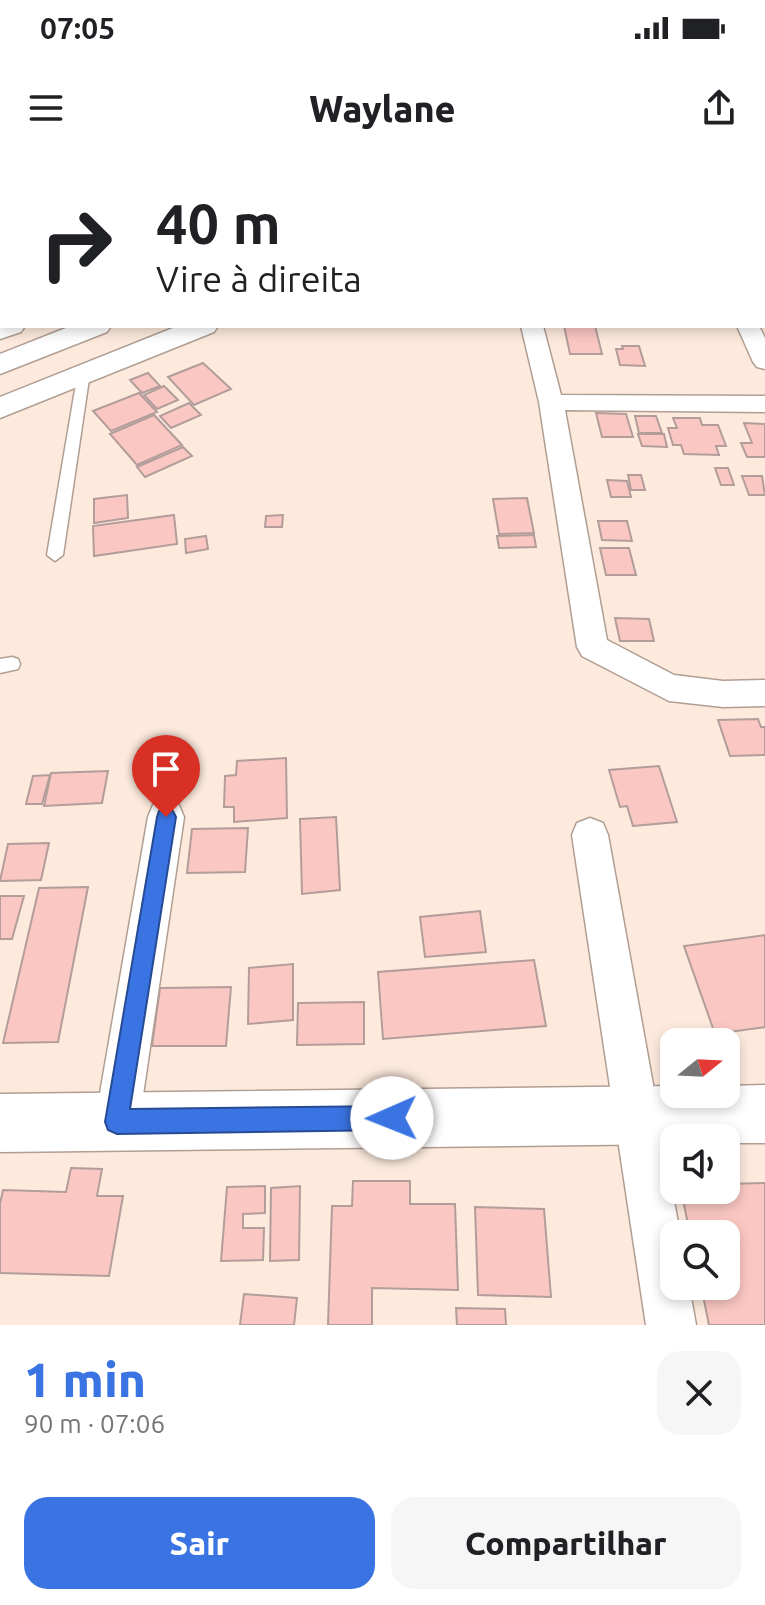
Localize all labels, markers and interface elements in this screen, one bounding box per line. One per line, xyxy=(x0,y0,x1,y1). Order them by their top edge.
text: 07:05 xyxy=(40,11,115,45)
icon: menu xyxy=(24,86,68,130)
icon: share xyxy=(697,86,741,130)
text: Waylane xyxy=(309,88,456,129)
icon: right xyxy=(24,192,128,296)
text: 40 m xyxy=(156,192,281,255)
text: Vire à direita xyxy=(156,258,362,299)
pin xyxy=(132,735,200,817)
icon: arrive xyxy=(144,747,188,791)
north arrow xyxy=(660,1028,740,1108)
map controls xyxy=(660,1028,740,1300)
position arrow xyxy=(350,1076,434,1160)
button: sound xyxy=(660,1124,740,1204)
button: search xyxy=(660,1220,740,1300)
button: close xyxy=(657,1351,741,1435)
text: 1 min xyxy=(24,1352,146,1406)
text: 90 m · 07:06 xyxy=(24,1409,165,1438)
button: Sair xyxy=(24,1497,375,1589)
button: Compartilhar xyxy=(391,1497,741,1589)

